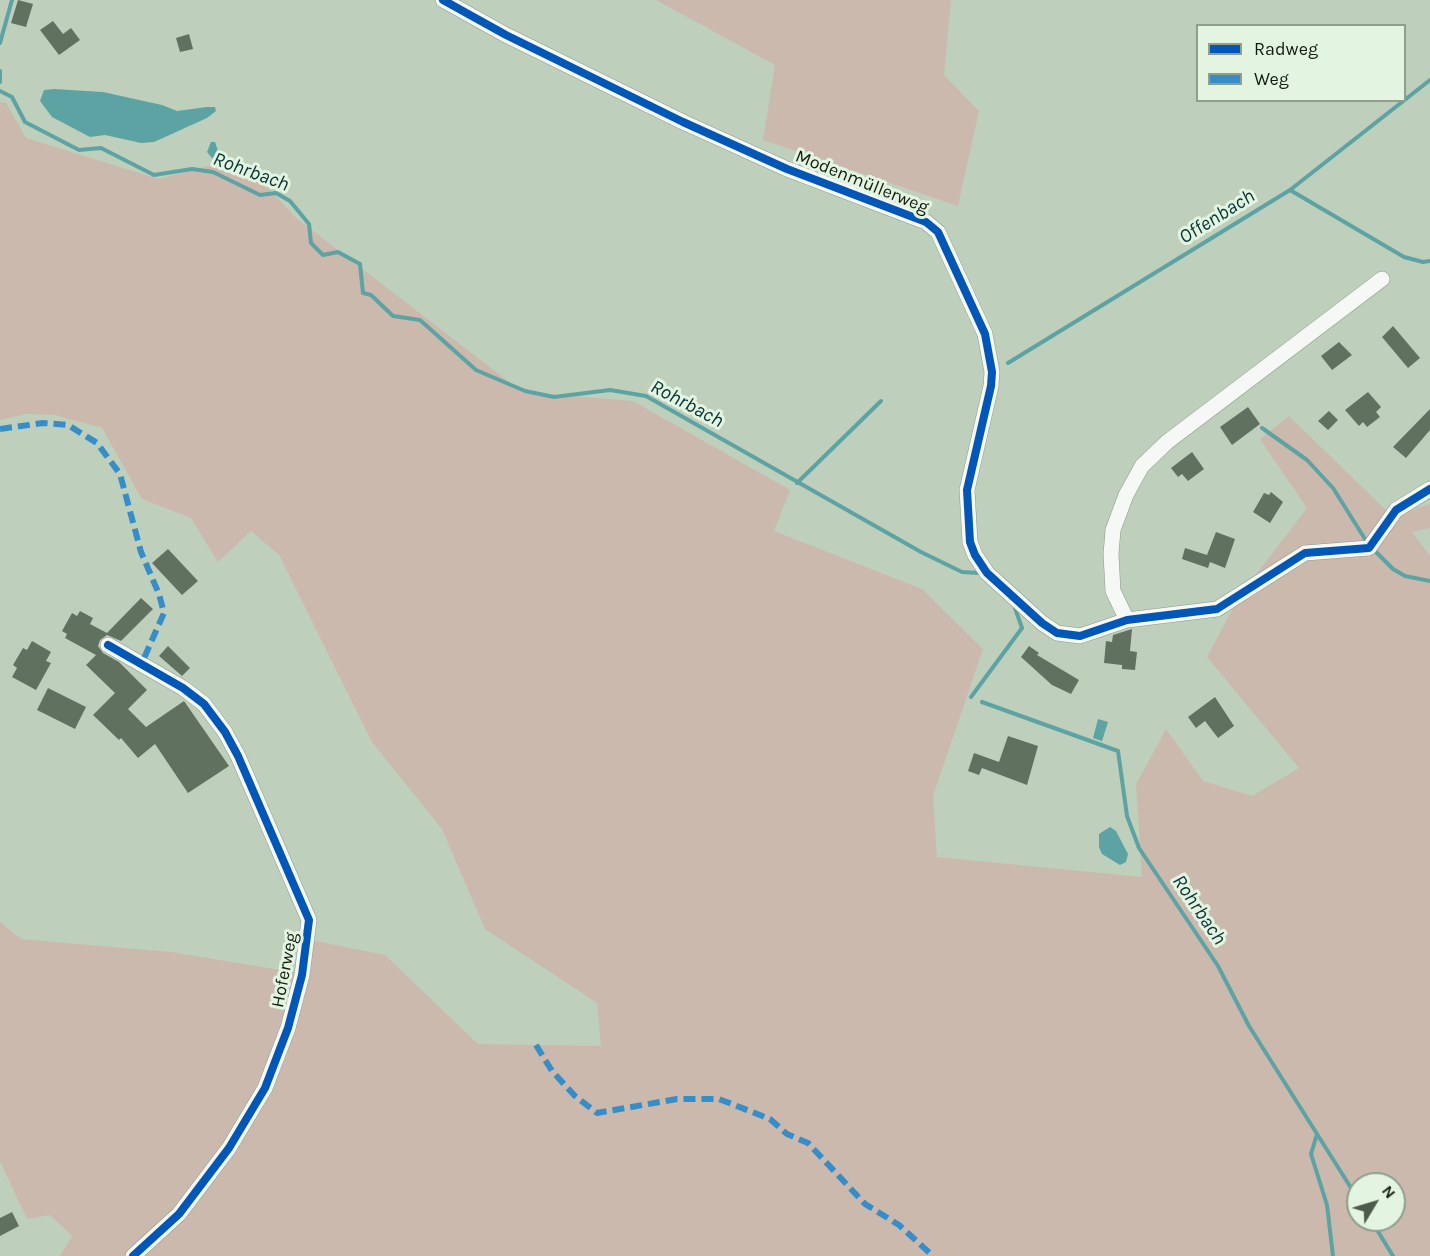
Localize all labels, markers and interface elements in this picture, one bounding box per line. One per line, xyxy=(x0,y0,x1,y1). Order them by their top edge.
legend xyxy=(1196,24,1406,102)
text: Radweg xyxy=(1254,38,1318,60)
text: Weg xyxy=(1254,68,1289,90)
street label: Modenmüllerweg xyxy=(792,145,932,219)
water label: Rohrbach xyxy=(210,147,292,197)
water label: Offenbach xyxy=(1175,184,1259,250)
water label: Rohrbach xyxy=(646,375,728,433)
water label: Rohrbach xyxy=(1167,870,1231,950)
street label: Hoferweg xyxy=(267,931,303,1009)
north arrow xyxy=(1346,1172,1406,1232)
text: N xyxy=(1378,1181,1400,1202)

